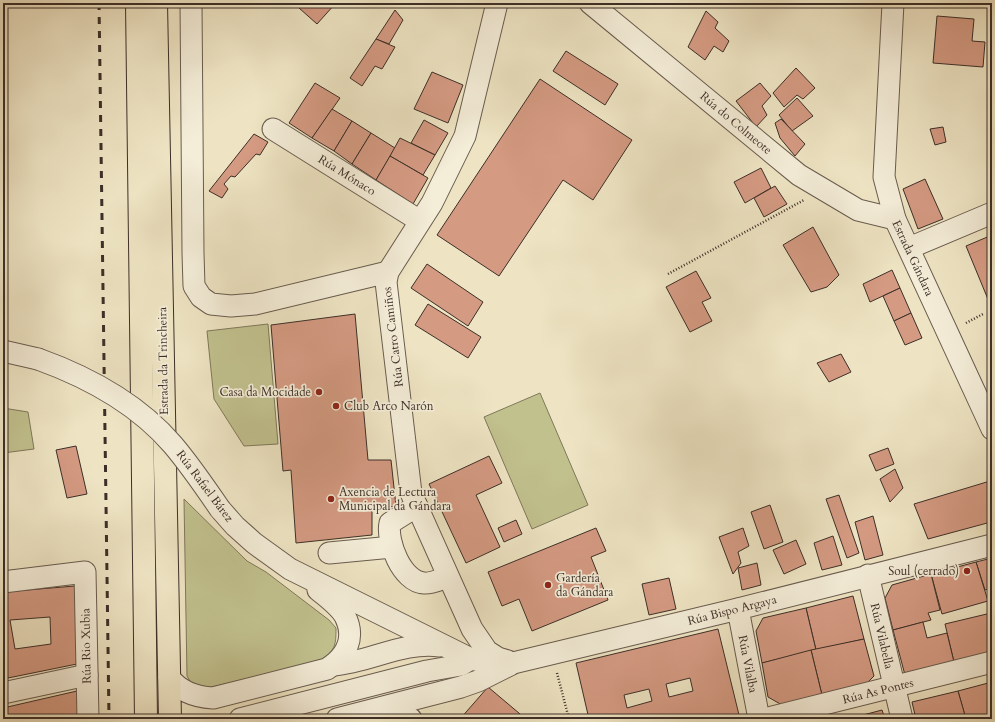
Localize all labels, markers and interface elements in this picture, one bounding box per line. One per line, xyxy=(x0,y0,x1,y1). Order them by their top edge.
street label: Rúa do Colmeote xyxy=(697,88,775,158)
street label: Rúa Mónaco xyxy=(315,151,379,199)
street label: Estrada Gándara xyxy=(888,217,938,299)
street label: Rúa Catro Camiños xyxy=(379,286,407,388)
street label: Estrada da Trincheira xyxy=(154,306,172,415)
place label: Casa da Mocidade xyxy=(219,384,311,400)
marker: Casa da Mocidade xyxy=(314,387,324,397)
place label: Club Arco Narón xyxy=(344,398,434,414)
marker: Club Arco Narón xyxy=(331,401,341,411)
street label: Rúa Rafael Bárez xyxy=(173,447,238,526)
place label: Axencia de Lectura Municipal da Gándara xyxy=(339,484,452,514)
marker: Axencia de Lectura Municipal da Gándara xyxy=(326,494,336,504)
place label: Soul (cerrado) xyxy=(888,563,959,579)
marker: Soul (cerrado) xyxy=(962,566,972,576)
place label: Gardería da Gándara xyxy=(556,570,614,600)
marker: Gardería da Gándara xyxy=(543,580,553,590)
street label: Rúa Bispo Argaya xyxy=(686,591,779,629)
street label: Rúa Vilabella xyxy=(867,602,898,671)
street label: Rúa Rio Xubia xyxy=(77,607,95,684)
street label: Rúa Vilalba xyxy=(735,634,762,695)
street label: Rúa As Pontes xyxy=(841,674,915,708)

